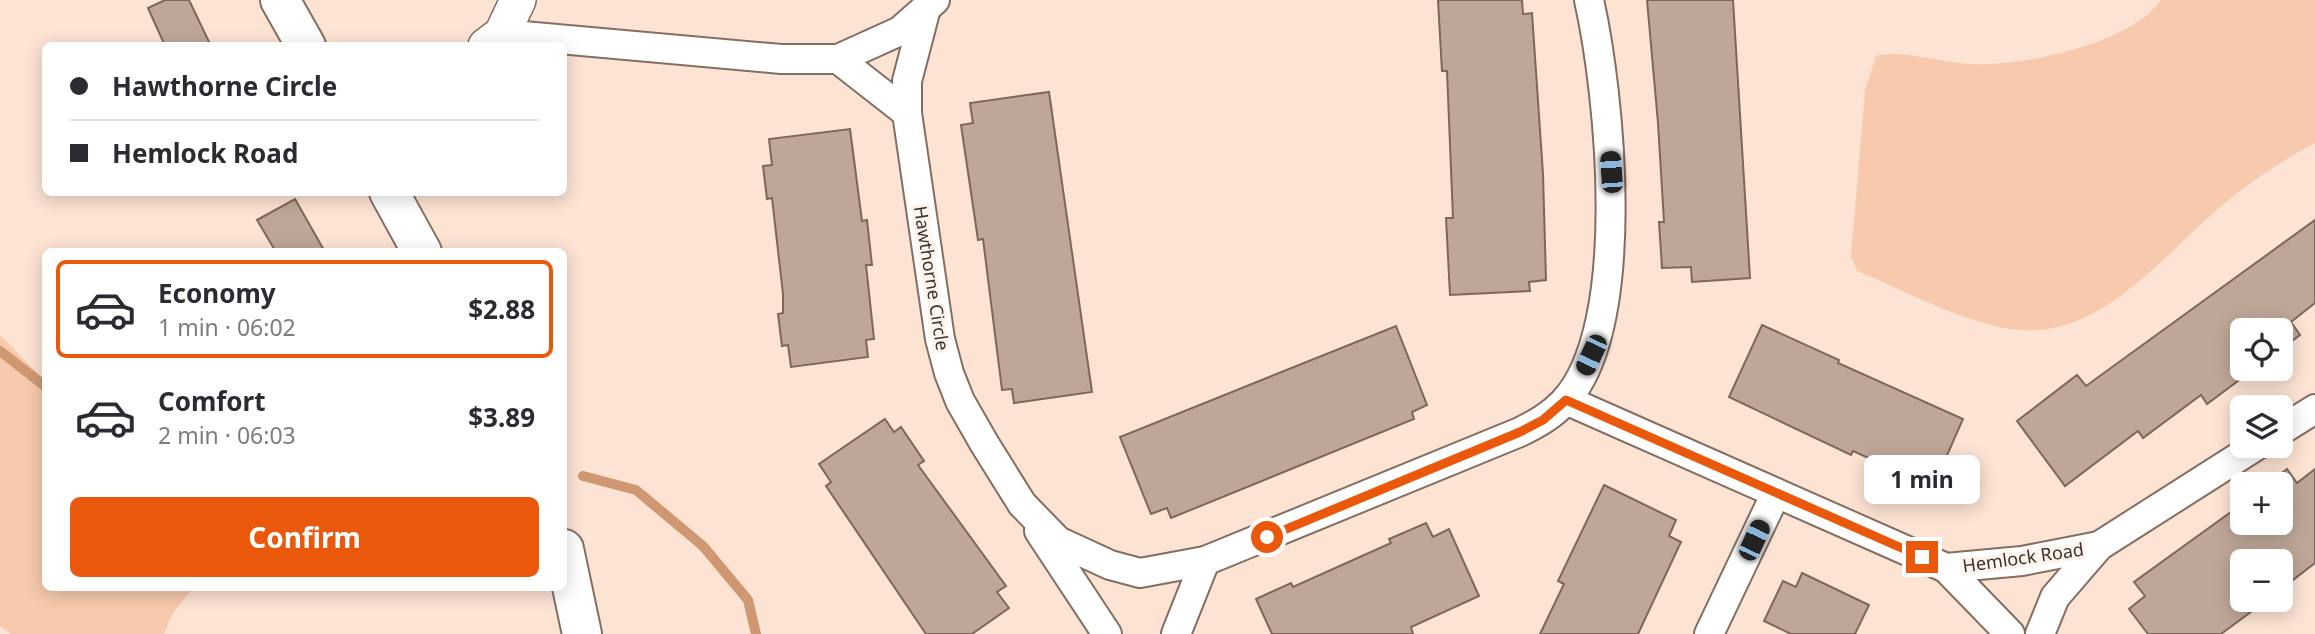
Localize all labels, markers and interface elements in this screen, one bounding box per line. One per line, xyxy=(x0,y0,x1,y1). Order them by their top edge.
text: Hawthorne Circle xyxy=(112,68,337,104)
text: Hemlock Road xyxy=(112,135,298,171)
car xyxy=(1600,150,1623,194)
street label: Hawthorne Circle xyxy=(909,204,955,352)
text: Economy xyxy=(158,275,276,311)
icon: car xyxy=(74,278,137,341)
text: $2.88 xyxy=(468,291,535,327)
text: 1 min · 06:02 xyxy=(158,311,296,343)
map controls xyxy=(2230,318,2293,612)
button: locate xyxy=(2230,318,2293,381)
car xyxy=(1573,332,1610,378)
text: Comfort xyxy=(158,383,266,419)
icon: car xyxy=(74,386,137,449)
button: layers xyxy=(2230,395,2293,458)
text: $3.89 xyxy=(468,399,535,435)
text: 2 min · 06:03 xyxy=(158,419,296,451)
callout: 1 min xyxy=(1864,456,1980,504)
text: 1 min xyxy=(1890,463,1954,495)
button: + xyxy=(2230,472,2293,535)
button: Confirm xyxy=(70,497,539,577)
car xyxy=(1736,517,1773,563)
route start xyxy=(1251,521,1283,553)
street label: Hemlock Road xyxy=(1961,537,2085,577)
route end xyxy=(1906,541,1938,573)
button: − xyxy=(2230,549,2293,612)

